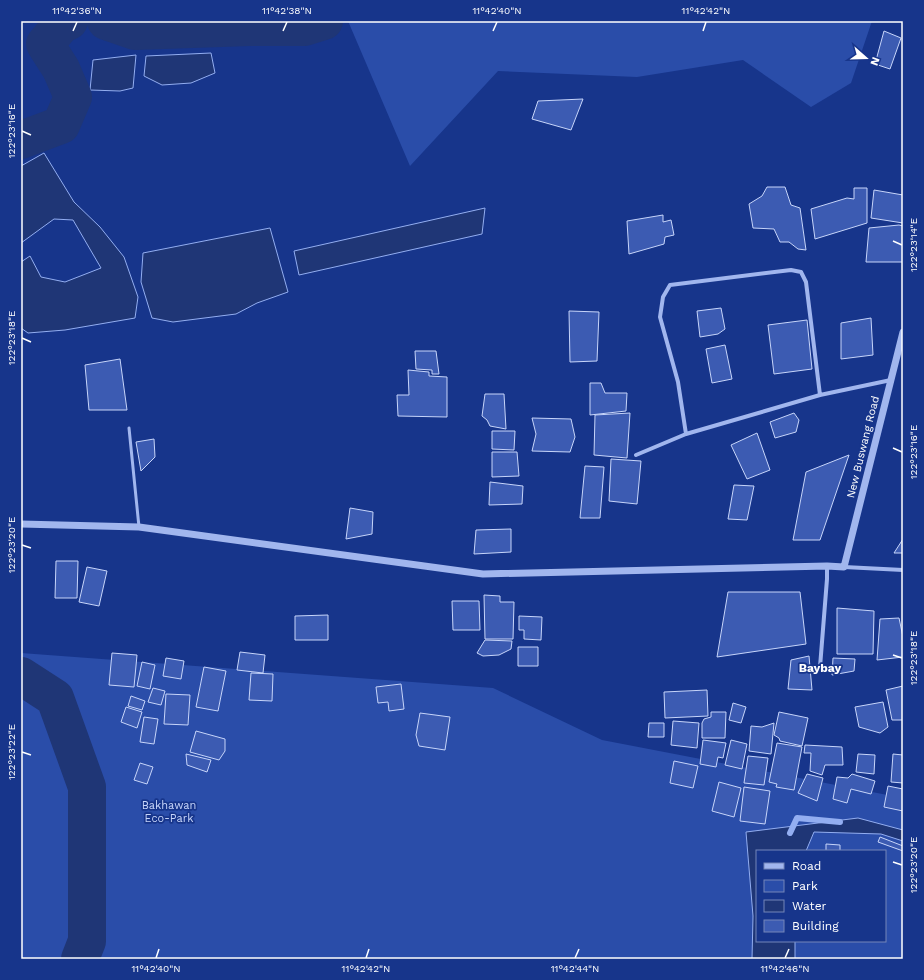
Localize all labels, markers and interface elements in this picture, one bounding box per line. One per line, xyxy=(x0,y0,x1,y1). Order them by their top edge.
text: 11°42'36"N xyxy=(52,5,102,16)
text: 11°42'38"N xyxy=(262,5,312,16)
text: 11°42'40"N xyxy=(472,5,522,16)
text: 11°42'42"N xyxy=(682,5,730,16)
north arrow xyxy=(846,38,886,78)
text: N xyxy=(867,55,882,67)
text: 122°23'16"E xyxy=(6,104,17,158)
text: 122°23'14"E xyxy=(908,218,919,272)
text: 122°23'18"E xyxy=(6,311,17,365)
street label: New Buswang Road xyxy=(844,395,882,499)
text: 122°23'16"E xyxy=(908,425,919,479)
text: 122°23'20"E xyxy=(6,517,17,573)
text: 122°23'18"E xyxy=(908,631,919,685)
district label: Baybay xyxy=(799,661,841,675)
text: 122°23'22"E xyxy=(6,724,17,780)
park label: Bakhawan Eco-Park xyxy=(142,799,196,825)
text: 122°23'20"E xyxy=(908,837,919,893)
legend xyxy=(756,850,886,942)
text: Road xyxy=(792,859,821,873)
text: Park xyxy=(792,879,818,893)
text: Water xyxy=(792,899,827,913)
text: Building xyxy=(792,919,839,933)
text: 11°42'40"N xyxy=(131,963,181,974)
text: 11°42'42"N xyxy=(342,963,390,974)
text: 11°42'44"N xyxy=(551,963,599,974)
text: 11°42'46"N xyxy=(760,963,810,974)

